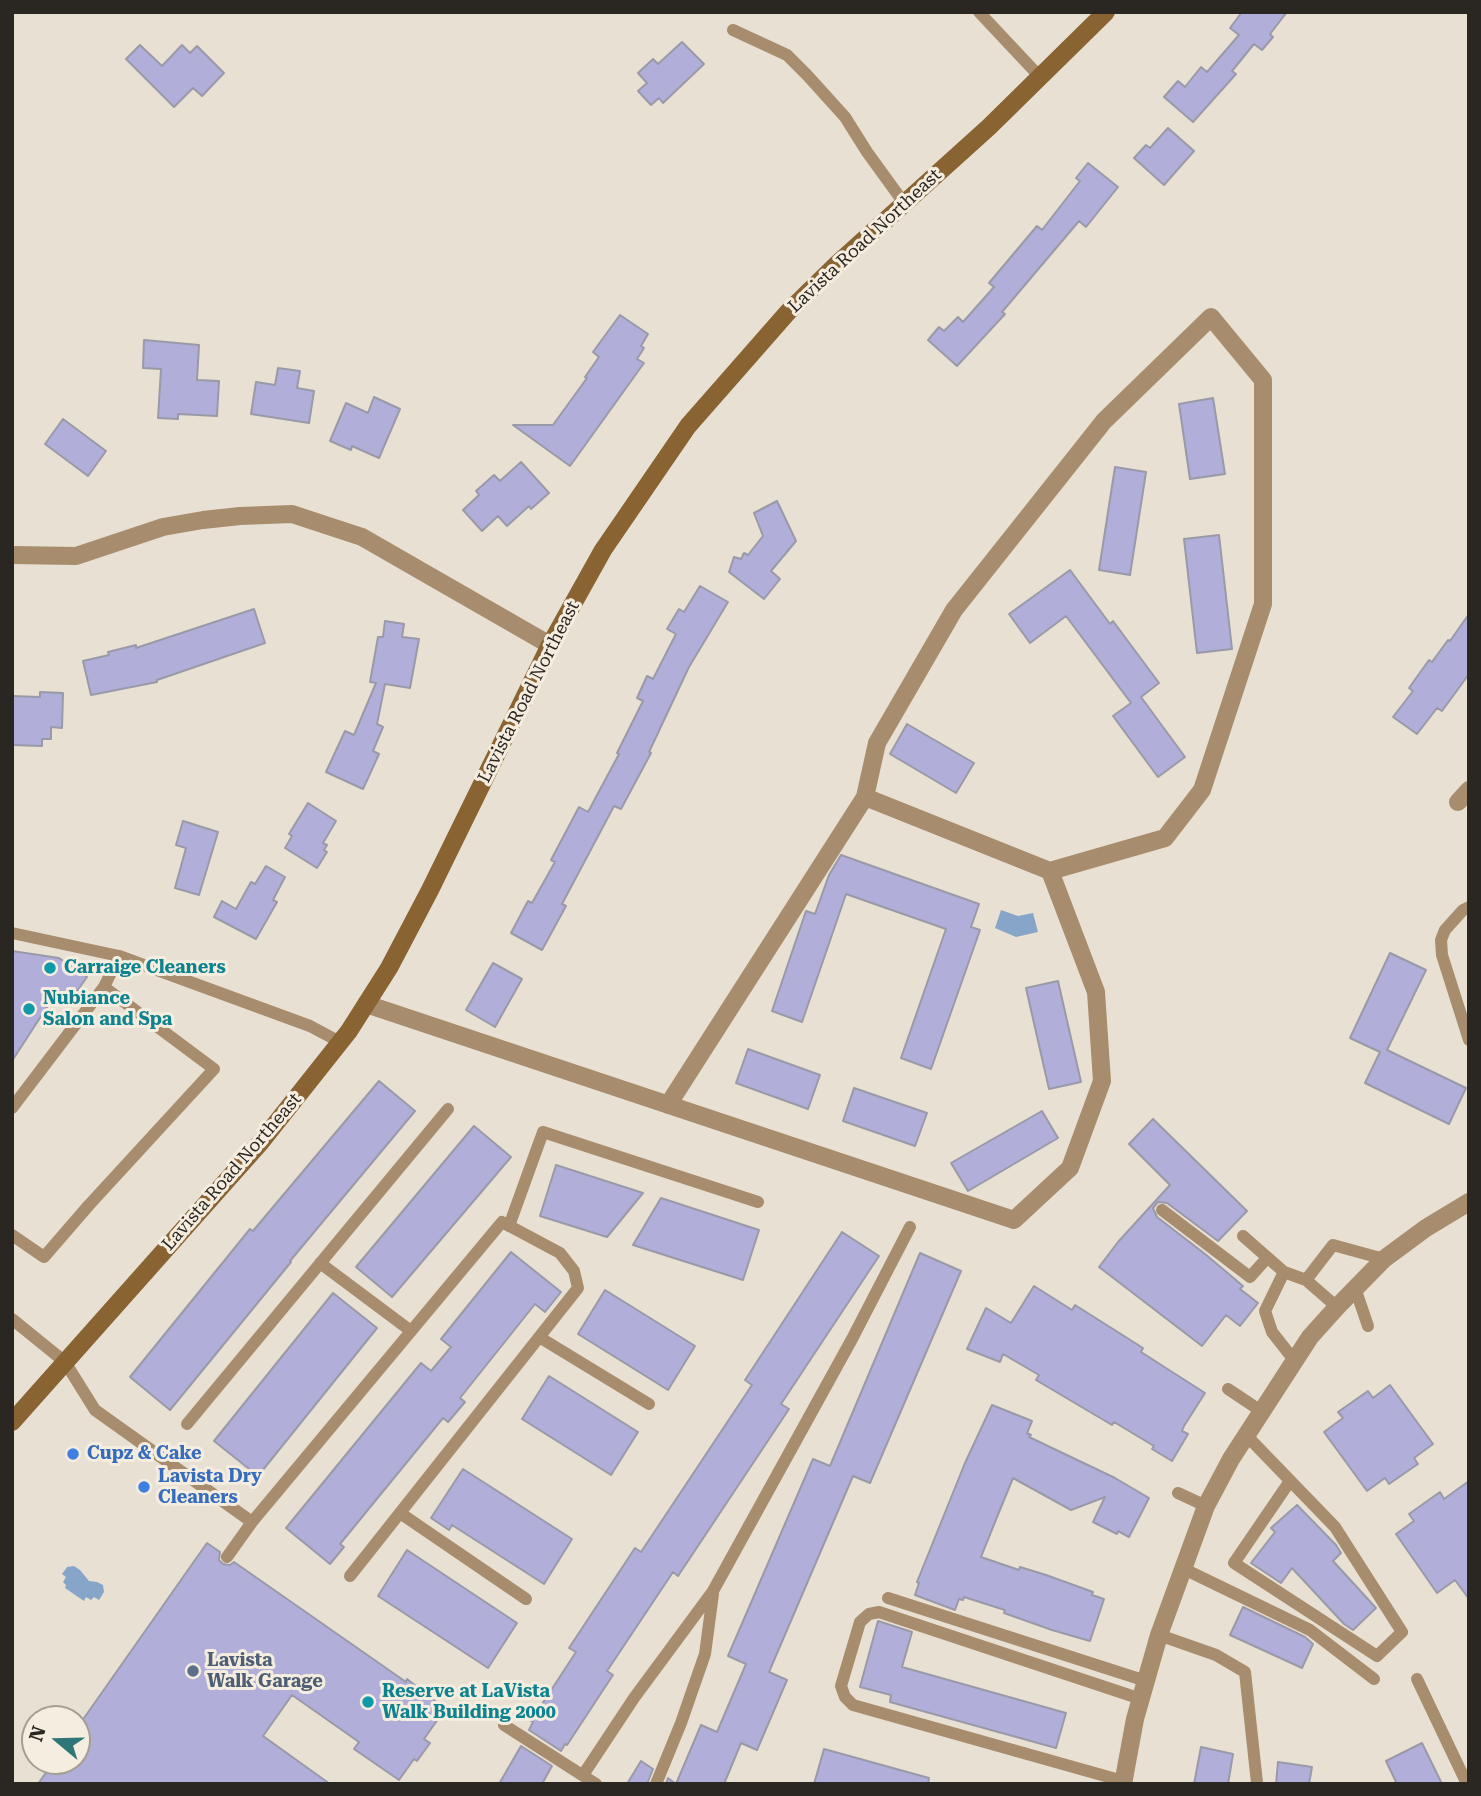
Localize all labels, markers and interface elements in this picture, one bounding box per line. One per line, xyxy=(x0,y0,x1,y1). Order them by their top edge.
street label: Lavista Road Northeast xyxy=(784,164,946,318)
street label: Lavista Road Northeast xyxy=(474,597,584,787)
place label: Carraige Cleaners xyxy=(64,957,226,979)
marker: Carraige Cleaners xyxy=(42,960,58,976)
place label: Nubiance Salon and Spa xyxy=(43,988,172,1030)
marker: Nubiance Salon and Spa xyxy=(21,1001,37,1017)
street label: Lavista Road Northeast xyxy=(158,1089,306,1255)
place label: Cupz & Cake xyxy=(87,1443,201,1465)
marker: Cupz & Cake xyxy=(65,1446,81,1462)
place label: Lavista Dry Cleaners xyxy=(158,1466,262,1508)
marker: Lavista Dry Cleaners xyxy=(136,1479,152,1495)
place label: Lavista Walk Garage xyxy=(207,1650,323,1692)
marker: Lavista Walk Garage xyxy=(185,1663,201,1679)
place label: Reserve at LaVista Walk Building 2000 xyxy=(382,1681,556,1724)
marker: Reserve at LaVista Walk Building 2000 xyxy=(360,1694,376,1710)
north arrow xyxy=(21,1705,91,1775)
text: N xyxy=(24,1723,51,1744)

